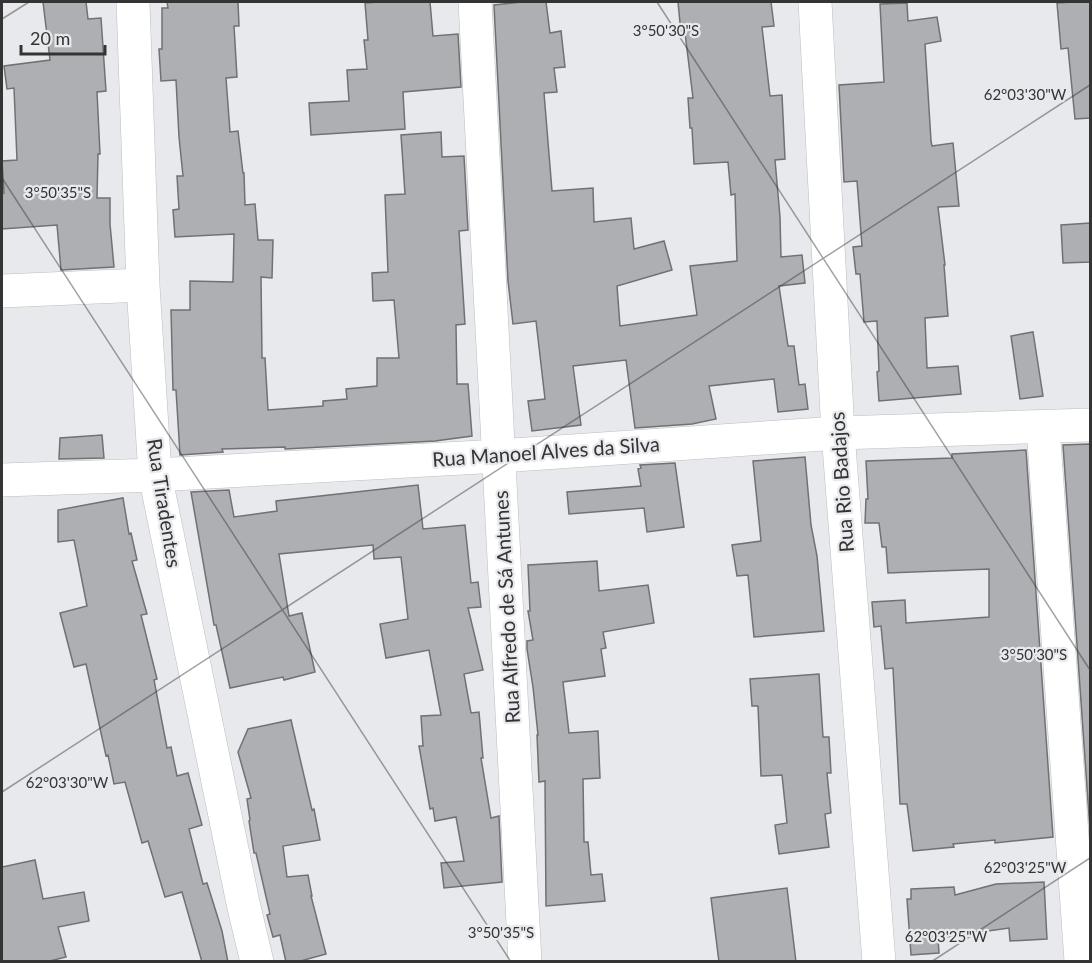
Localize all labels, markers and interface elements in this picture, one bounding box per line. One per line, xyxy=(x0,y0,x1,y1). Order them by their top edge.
scale bar xyxy=(21,18,105,56)
text: 3°50'30"S xyxy=(633,21,699,39)
text: 20 m xyxy=(30,27,70,49)
text: 62°03'30"W xyxy=(984,85,1067,103)
text: 3°50'35"S xyxy=(25,183,91,201)
street label: Rua Rio Badajos xyxy=(824,411,858,553)
street label: Rua Manoel Alves da Silva xyxy=(431,431,660,471)
street label: Rua Tiradentes xyxy=(143,437,187,569)
street label: Rua Alfredo de Sá Antunes xyxy=(488,490,524,724)
text: 3°50'30"S xyxy=(1001,645,1067,663)
text: 62°03'30"W xyxy=(26,773,109,791)
text: 62°03'25"W xyxy=(984,858,1067,876)
text: 3°50'35"S xyxy=(468,923,534,941)
text: 62°03'25"W xyxy=(905,927,988,945)

